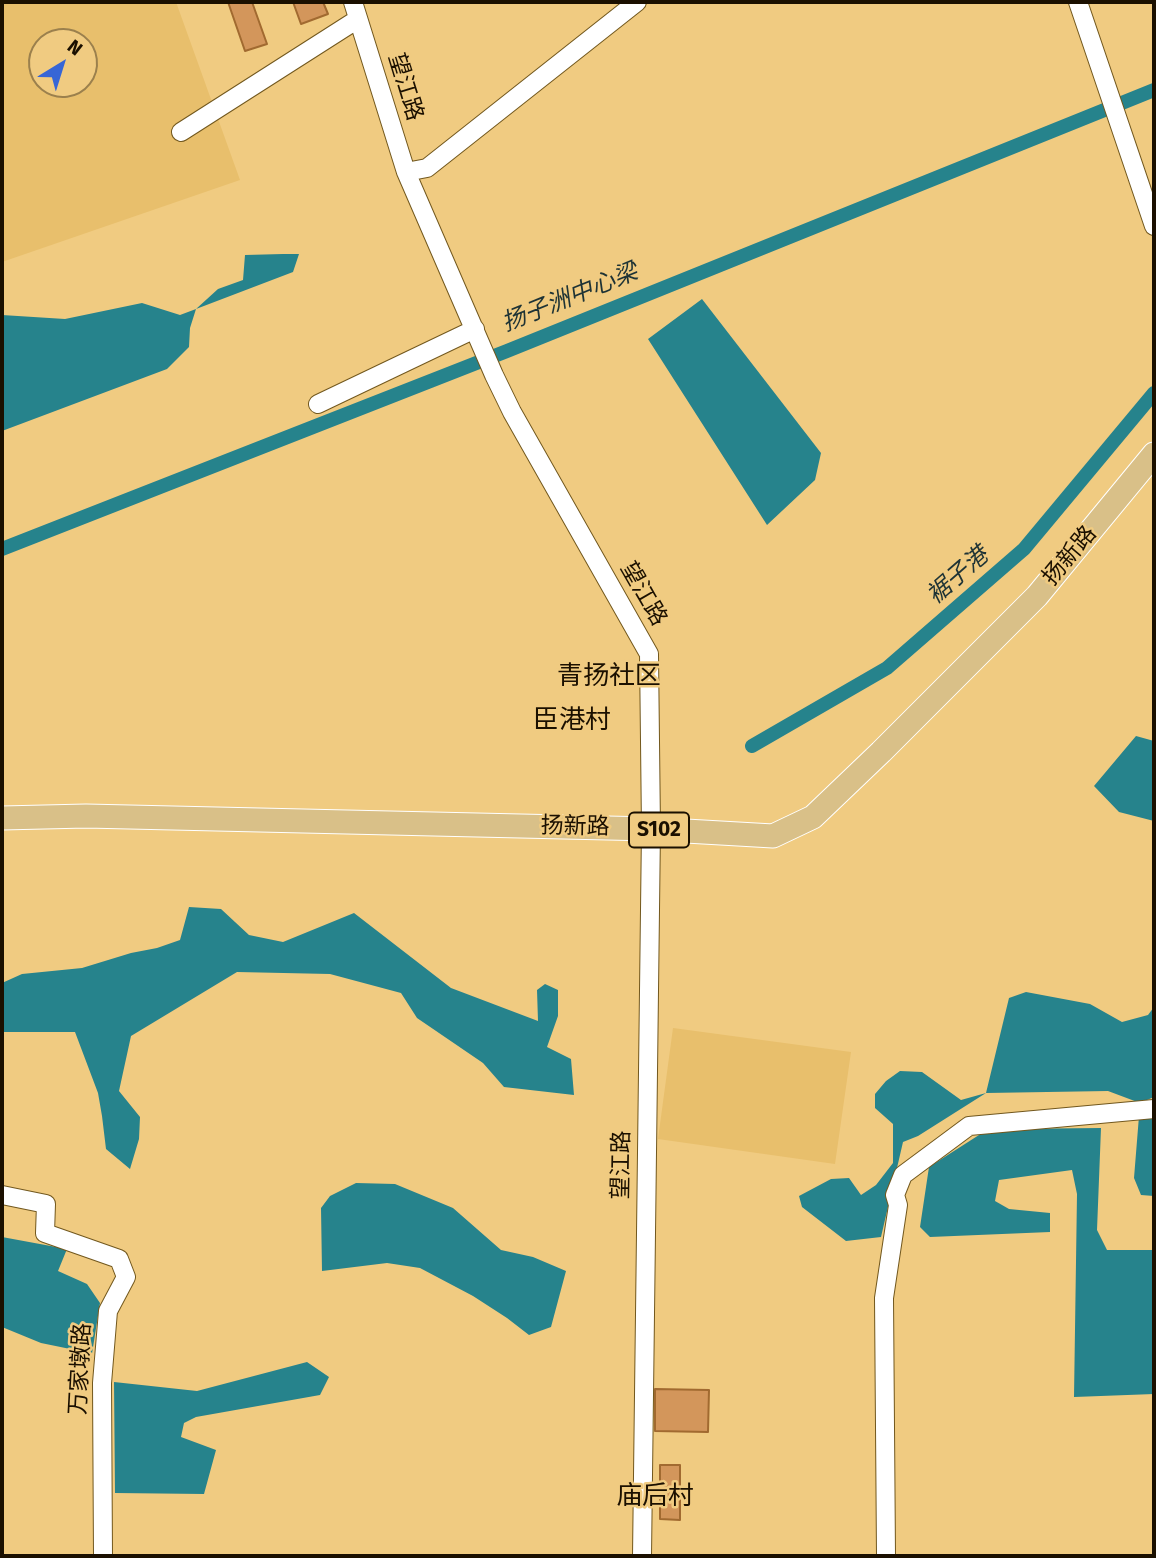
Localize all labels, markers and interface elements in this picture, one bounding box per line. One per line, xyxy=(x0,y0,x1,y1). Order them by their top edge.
north arrow xyxy=(28,28,98,98)
text: N xyxy=(63,35,87,61)
street label: 望江路 xyxy=(382,50,428,124)
water label: 扬子洲中心梁 xyxy=(498,258,642,338)
street label: 扬新路 xyxy=(1037,521,1103,591)
water label: 裾子港 xyxy=(921,542,995,610)
street label: 望江路 xyxy=(614,557,672,631)
district label: 青扬社区 xyxy=(557,661,661,693)
district label: 臣港村 xyxy=(533,705,611,737)
road number: S102 xyxy=(629,812,689,848)
street label: 扬新路 xyxy=(540,813,610,841)
street label: 望江路 xyxy=(608,1130,636,1200)
street label: 万家墩路 xyxy=(65,1322,97,1416)
district label: 庙后村 xyxy=(616,1481,694,1513)

